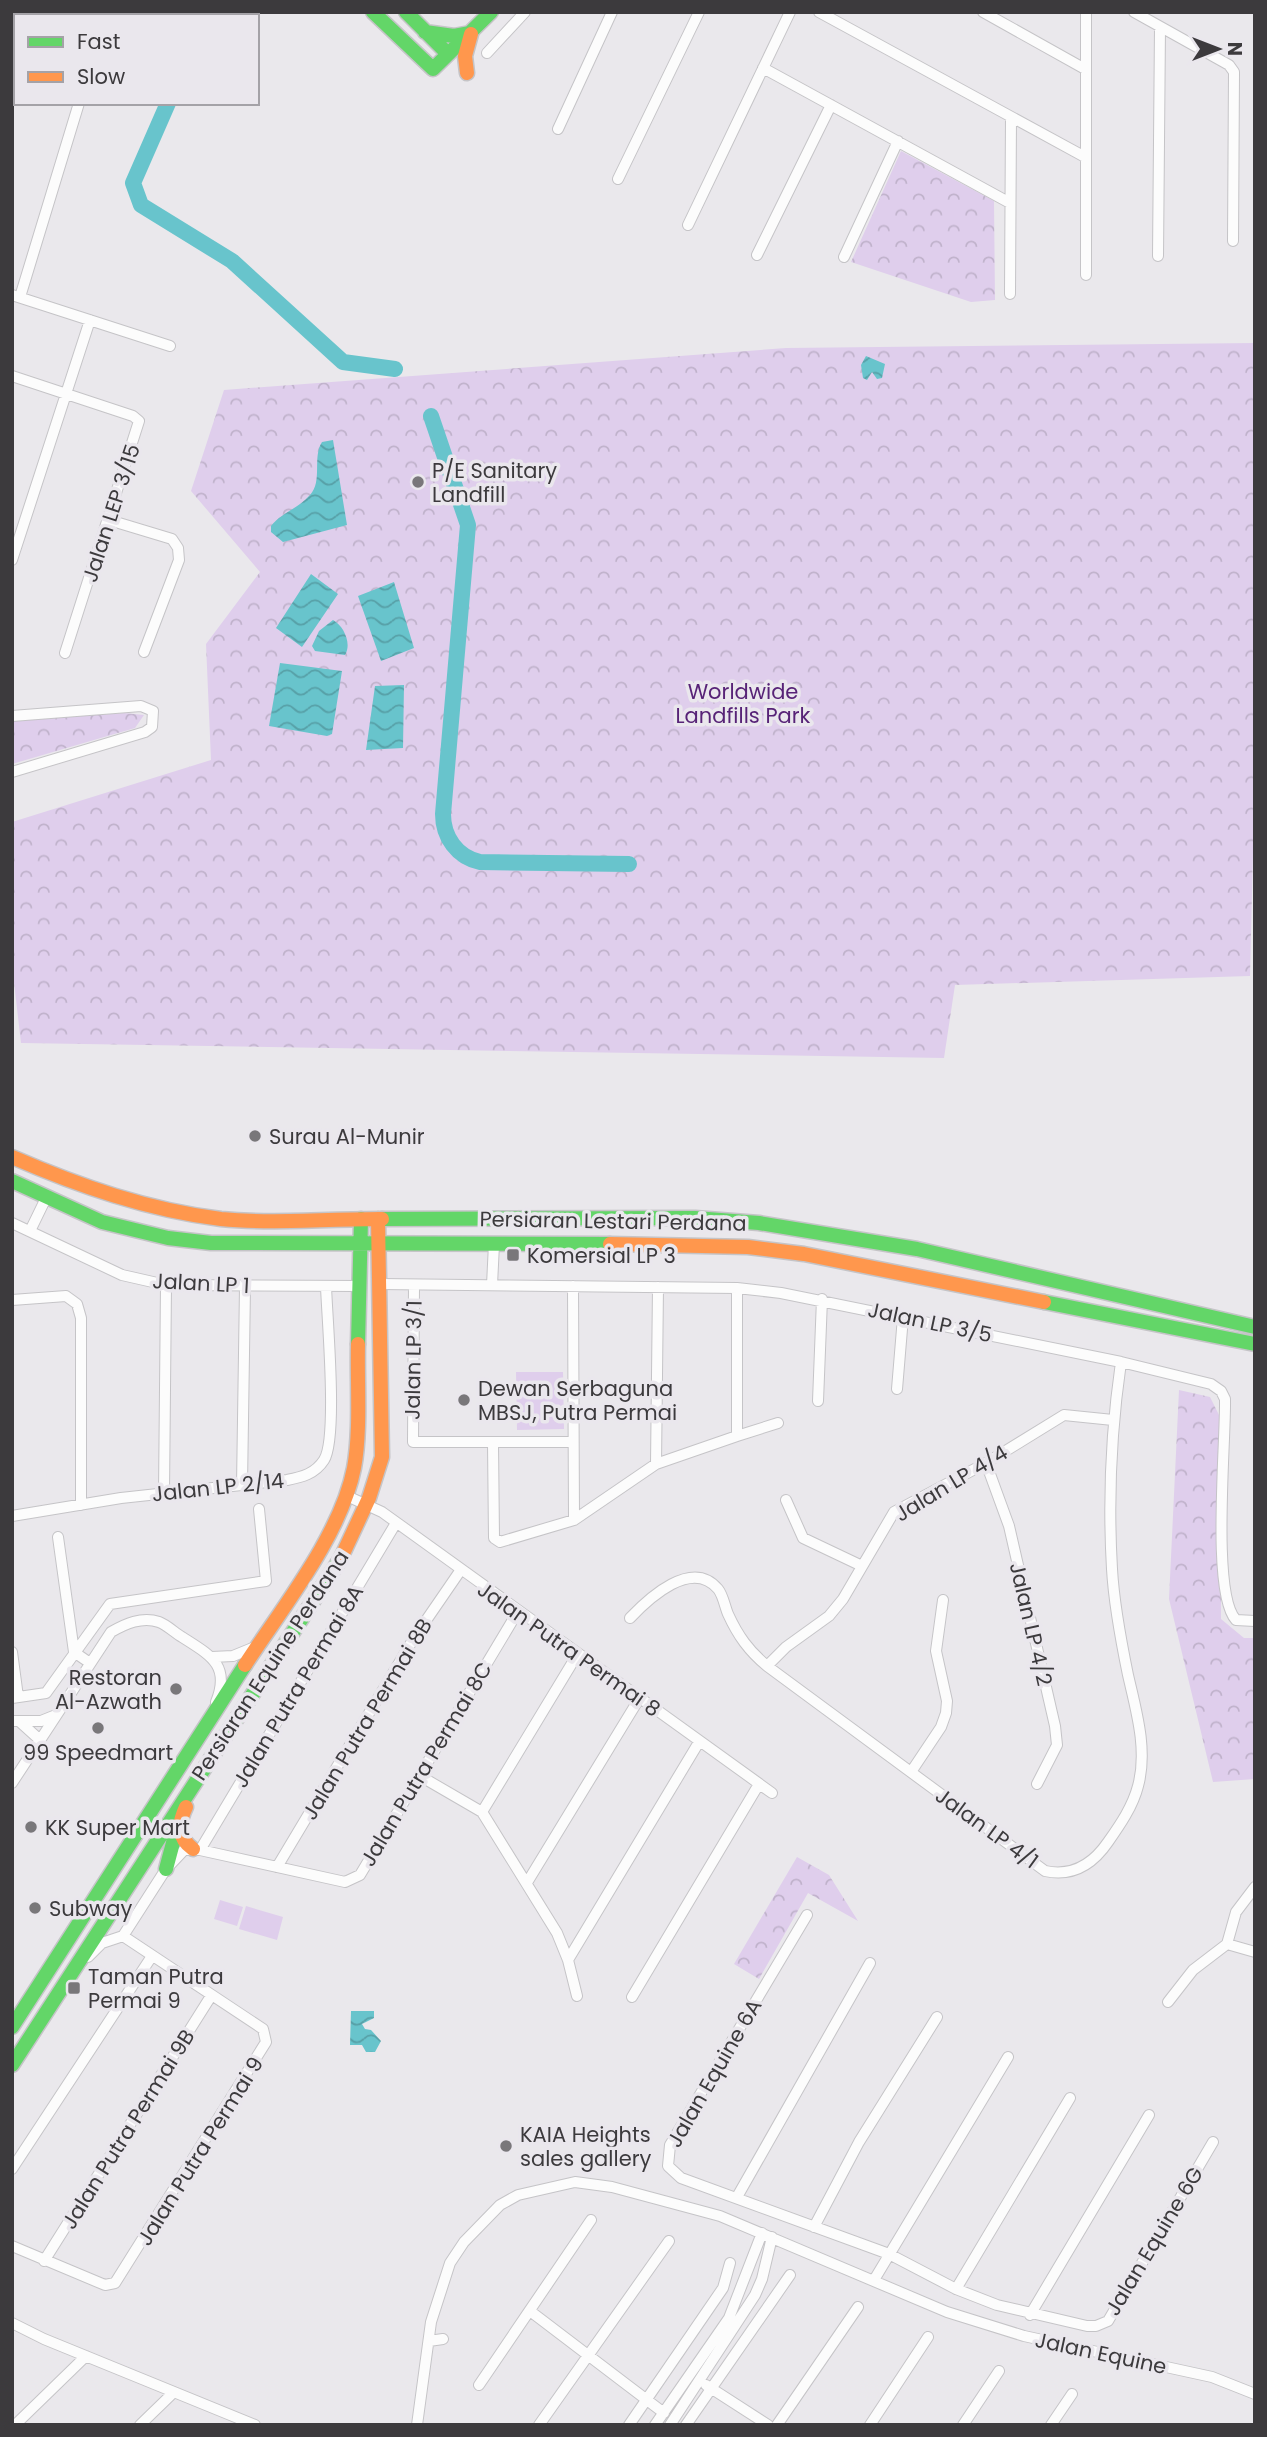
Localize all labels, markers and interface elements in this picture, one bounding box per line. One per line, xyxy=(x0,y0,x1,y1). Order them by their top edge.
legend xyxy=(14,14,259,105)
north arrow xyxy=(1183,14,1253,84)
text: Fast xyxy=(77,27,120,56)
text: N xyxy=(1221,42,1248,56)
text: Slow xyxy=(77,62,125,91)
street label: Jalan LEP 3/15 xyxy=(75,440,147,586)
place label: P/E Sanitary Landfill xyxy=(432,456,557,509)
marker: P/E Sanitary Landfill xyxy=(410,474,426,490)
park label: Worldwide Landfills Park xyxy=(676,677,811,730)
place label: Surau Al-Munir xyxy=(269,1122,425,1151)
marker: Surau Al-Munir xyxy=(247,1128,263,1144)
street label: Persiaran Lestari Perdana xyxy=(479,1204,747,1238)
place label: Komersial LP 3 xyxy=(527,1241,676,1270)
marker: Komersial LP 3 xyxy=(505,1247,521,1263)
street label: Jalan LP 1 xyxy=(152,1266,250,1300)
street label: Jalan LP 3/5 xyxy=(865,1295,995,1349)
street label: Jalan LP 3/1 xyxy=(397,1300,429,1420)
place label: Dewan Serbaguna MBSJ, Putra Permai xyxy=(478,1374,677,1427)
marker: Dewan Serbaguna MBSJ, Putra Permai xyxy=(456,1392,472,1408)
street label: Jalan LP 4/4 xyxy=(889,1438,1013,1528)
street label: Jalan LP 2/14 xyxy=(151,1466,285,1508)
street label: Persiaran Equine Perdana xyxy=(185,1544,355,1786)
street label: Jalan LP 4/2 xyxy=(1003,1559,1059,1689)
street label: Jalan Putra Permai 8 xyxy=(472,1575,666,1723)
street label: Jalan Putra Permai 8A xyxy=(226,1579,370,1793)
street label: Jalan Putra Permai 8B xyxy=(295,1613,439,1825)
street label: Jalan Putra Permai 8C xyxy=(353,1656,499,1872)
place label: Restoran Al-Azwath xyxy=(55,1663,162,1716)
marker: Restoran Al-Azwath xyxy=(168,1681,184,1697)
marker: 99 Speedmart xyxy=(90,1720,106,1736)
place label: 99 Speedmart xyxy=(23,1738,173,1767)
street label: Jalan LP 4/1 xyxy=(930,1781,1044,1875)
place label: KK Super Mart xyxy=(45,1813,190,1842)
marker: KK Super Mart xyxy=(23,1819,39,1835)
place label: Subway xyxy=(49,1894,132,1923)
marker: Subway xyxy=(27,1900,43,1916)
place label: Taman Putra Permai 9 xyxy=(88,1962,224,2015)
marker: Taman Putra Permai 9 xyxy=(66,1980,82,1996)
street label: Jalan Equine 6A xyxy=(660,1993,768,2153)
street label: Jalan Putra Permai 9B xyxy=(56,2025,200,2233)
street label: Jalan Putra Permai 9 xyxy=(132,2052,268,2250)
place label: KAIA Heights sales gallery xyxy=(520,2120,651,2173)
marker: KAIA Heights sales gallery xyxy=(498,2138,514,2154)
street label: Jalan Equine 6G xyxy=(1098,2161,1210,2321)
street label: Jalan Equine xyxy=(1033,2325,1169,2381)

